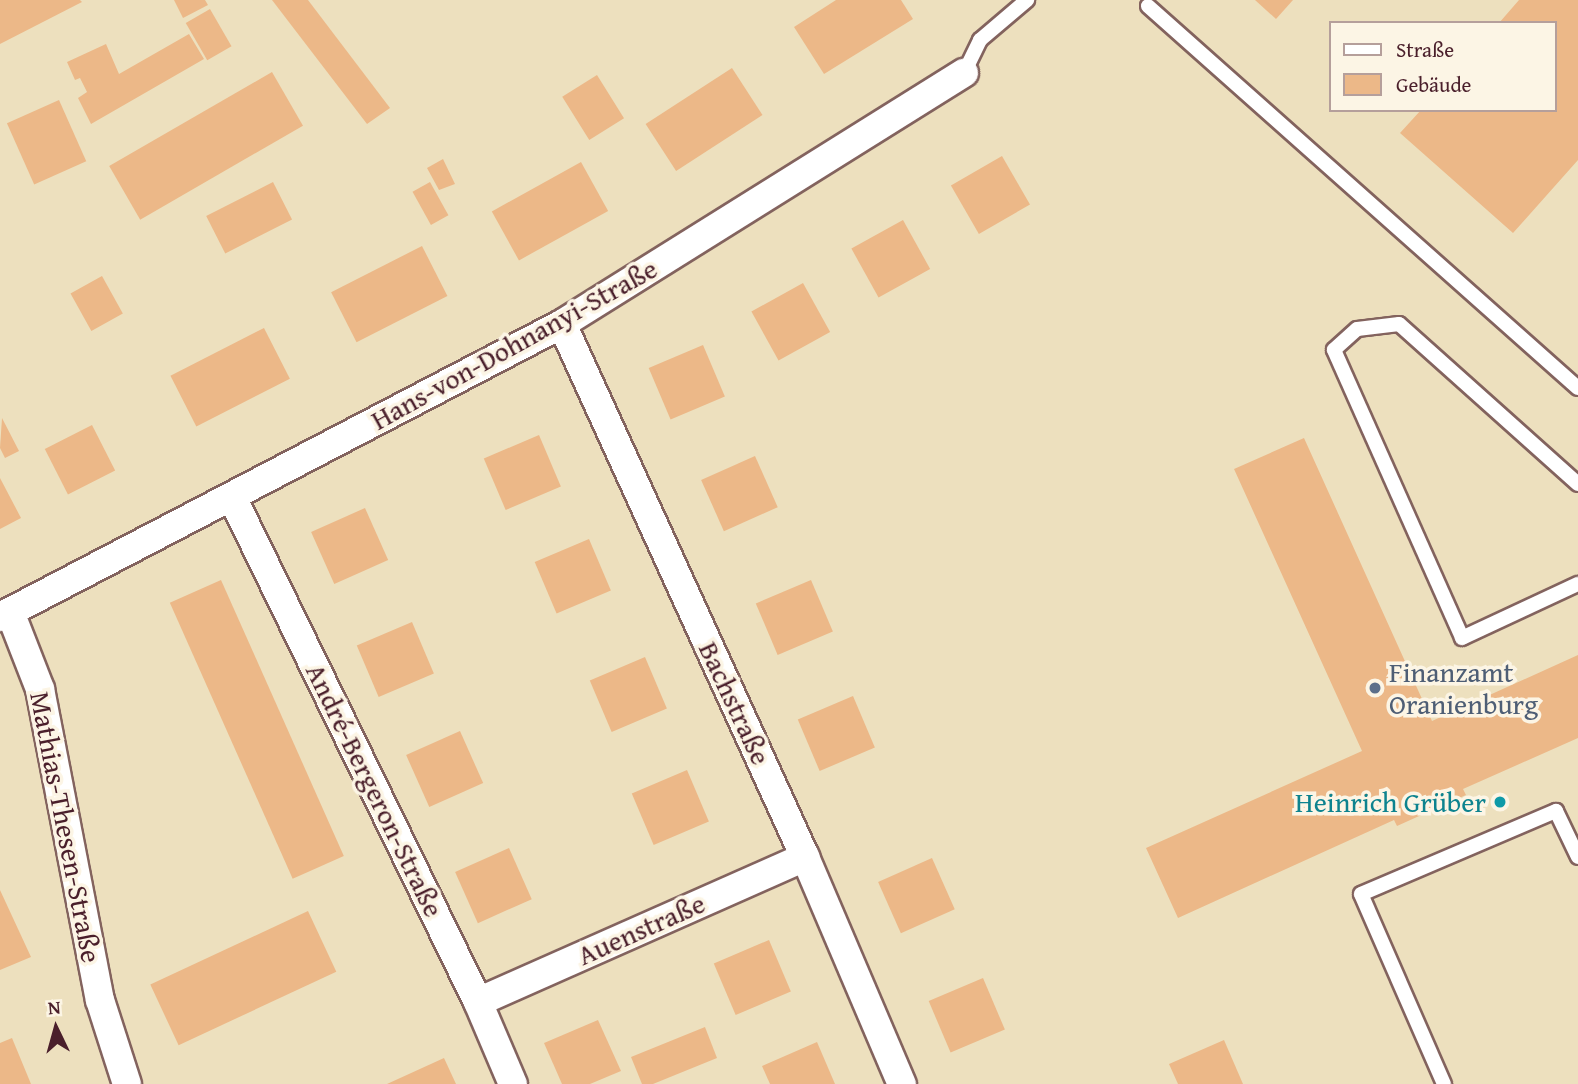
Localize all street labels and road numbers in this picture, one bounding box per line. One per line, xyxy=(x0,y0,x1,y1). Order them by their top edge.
street label: Hans-von-Dohnanyi-Straße xyxy=(365,251,663,437)
street label: Bachstraße xyxy=(692,636,778,770)
street label: André-Bergeron-Straße xyxy=(299,658,451,922)
street label: Mathias-Thesen-Straße xyxy=(23,689,109,965)
street label: Auenstraße xyxy=(572,886,710,972)

